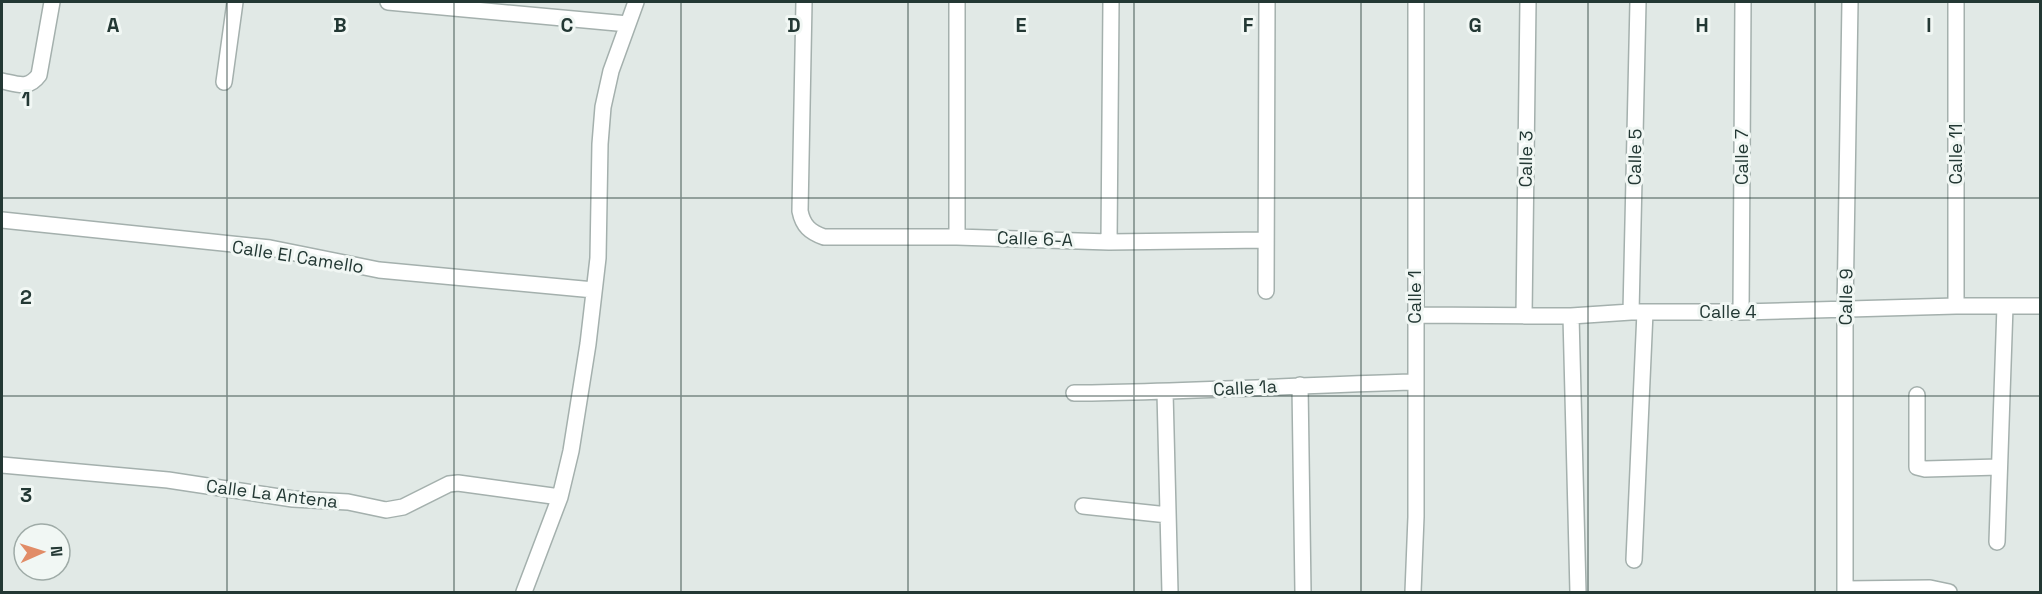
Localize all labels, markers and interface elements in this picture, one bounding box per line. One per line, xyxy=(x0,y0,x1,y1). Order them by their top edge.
text: A xyxy=(107,12,120,38)
text: B xyxy=(333,12,347,38)
text: C xyxy=(561,12,574,38)
text: D xyxy=(787,12,801,38)
text: E xyxy=(1015,12,1027,38)
text: F xyxy=(1243,12,1254,38)
text: G xyxy=(1468,12,1482,38)
text: H xyxy=(1695,12,1709,38)
text: I xyxy=(1926,12,1932,38)
text: 1 xyxy=(21,86,31,112)
street label: Calle 11 xyxy=(1944,123,1967,185)
street label: Calle 5 xyxy=(1623,128,1646,186)
street label: Calle 7 xyxy=(1730,129,1753,185)
street label: Calle 3 xyxy=(1514,130,1537,188)
street label: Calle 6-A xyxy=(996,226,1074,251)
street label: Calle El Camello xyxy=(231,235,366,278)
street label: Calle 9 xyxy=(1834,268,1857,326)
street label: Calle 1 xyxy=(1403,270,1426,324)
text: 2 xyxy=(20,284,32,310)
street label: Calle 4 xyxy=(1699,300,1757,323)
street label: Calle 1a xyxy=(1212,374,1277,401)
street label: Calle La Antena xyxy=(205,474,339,513)
text: 3 xyxy=(20,482,32,508)
north arrow xyxy=(12,522,72,582)
text: N xyxy=(46,545,67,557)

